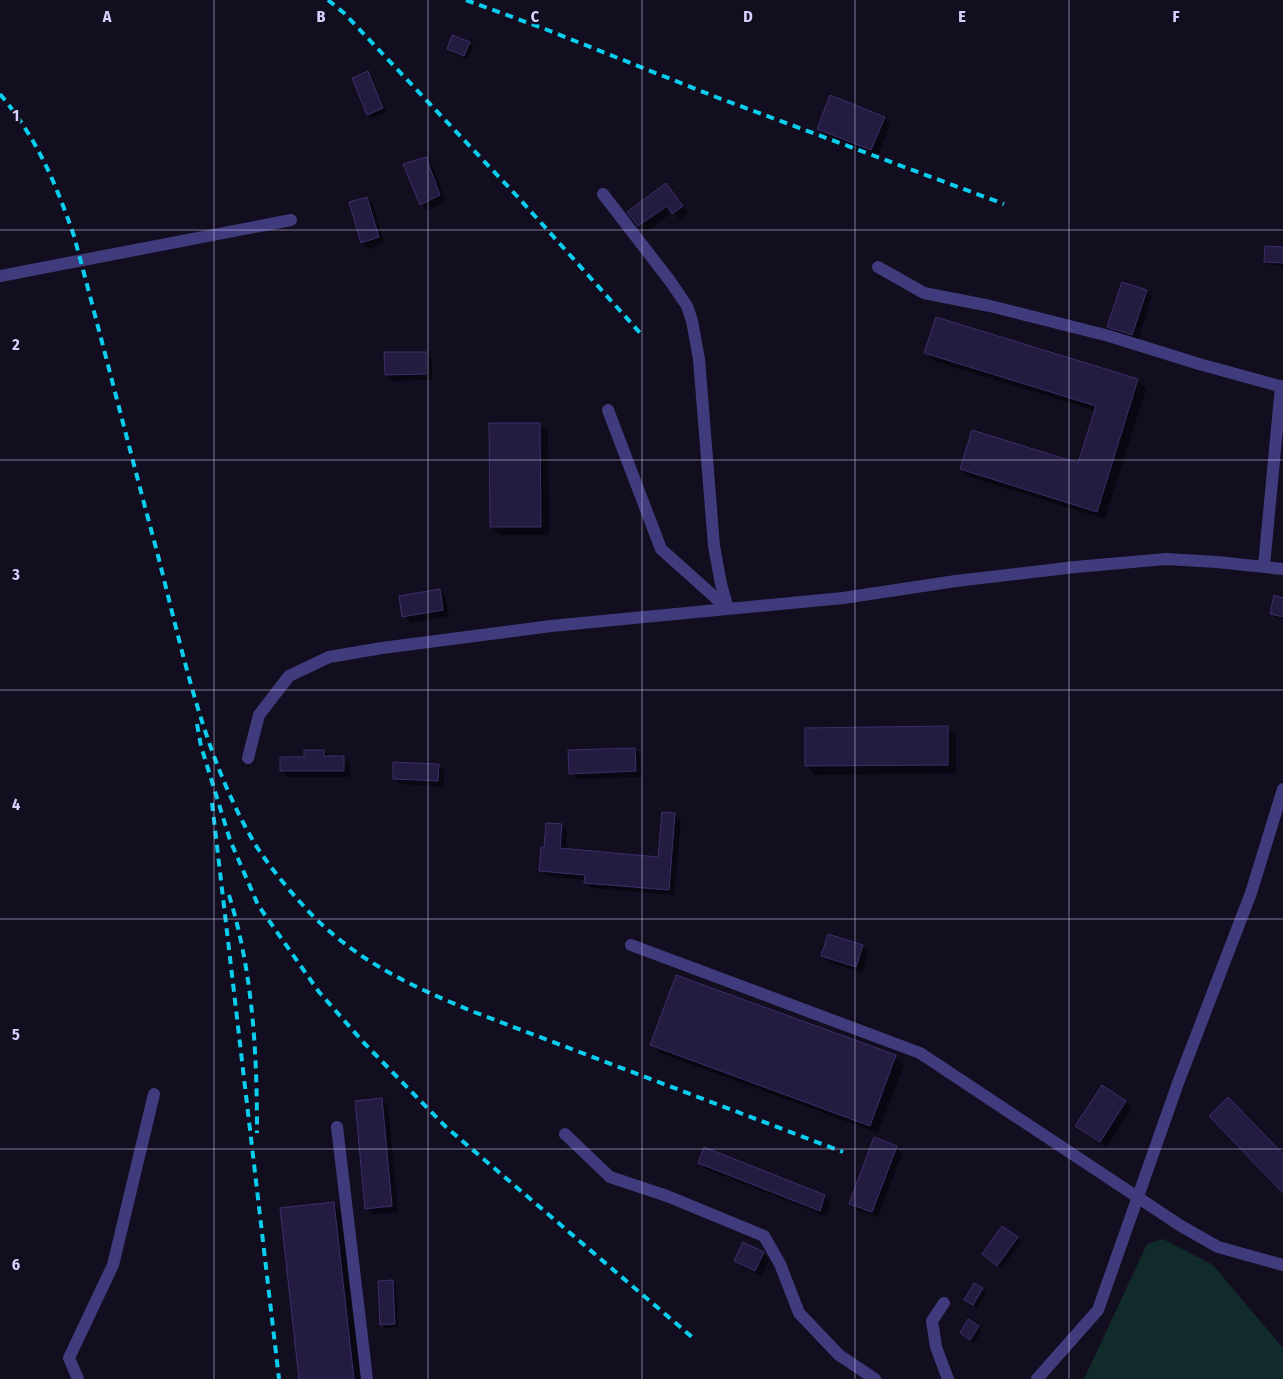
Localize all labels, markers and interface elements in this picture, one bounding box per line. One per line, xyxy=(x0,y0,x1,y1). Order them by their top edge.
text: A xyxy=(102,7,112,26)
text: B xyxy=(317,7,326,26)
text: C xyxy=(531,7,540,26)
text: D xyxy=(743,7,753,26)
text: E xyxy=(958,7,966,26)
text: F xyxy=(1172,7,1180,26)
text: 1 xyxy=(13,106,19,125)
text: 2 xyxy=(11,335,20,354)
text: 3 xyxy=(11,565,20,584)
text: 4 xyxy=(12,795,20,814)
text: 5 xyxy=(12,1025,20,1044)
text: 6 xyxy=(12,1255,20,1274)

